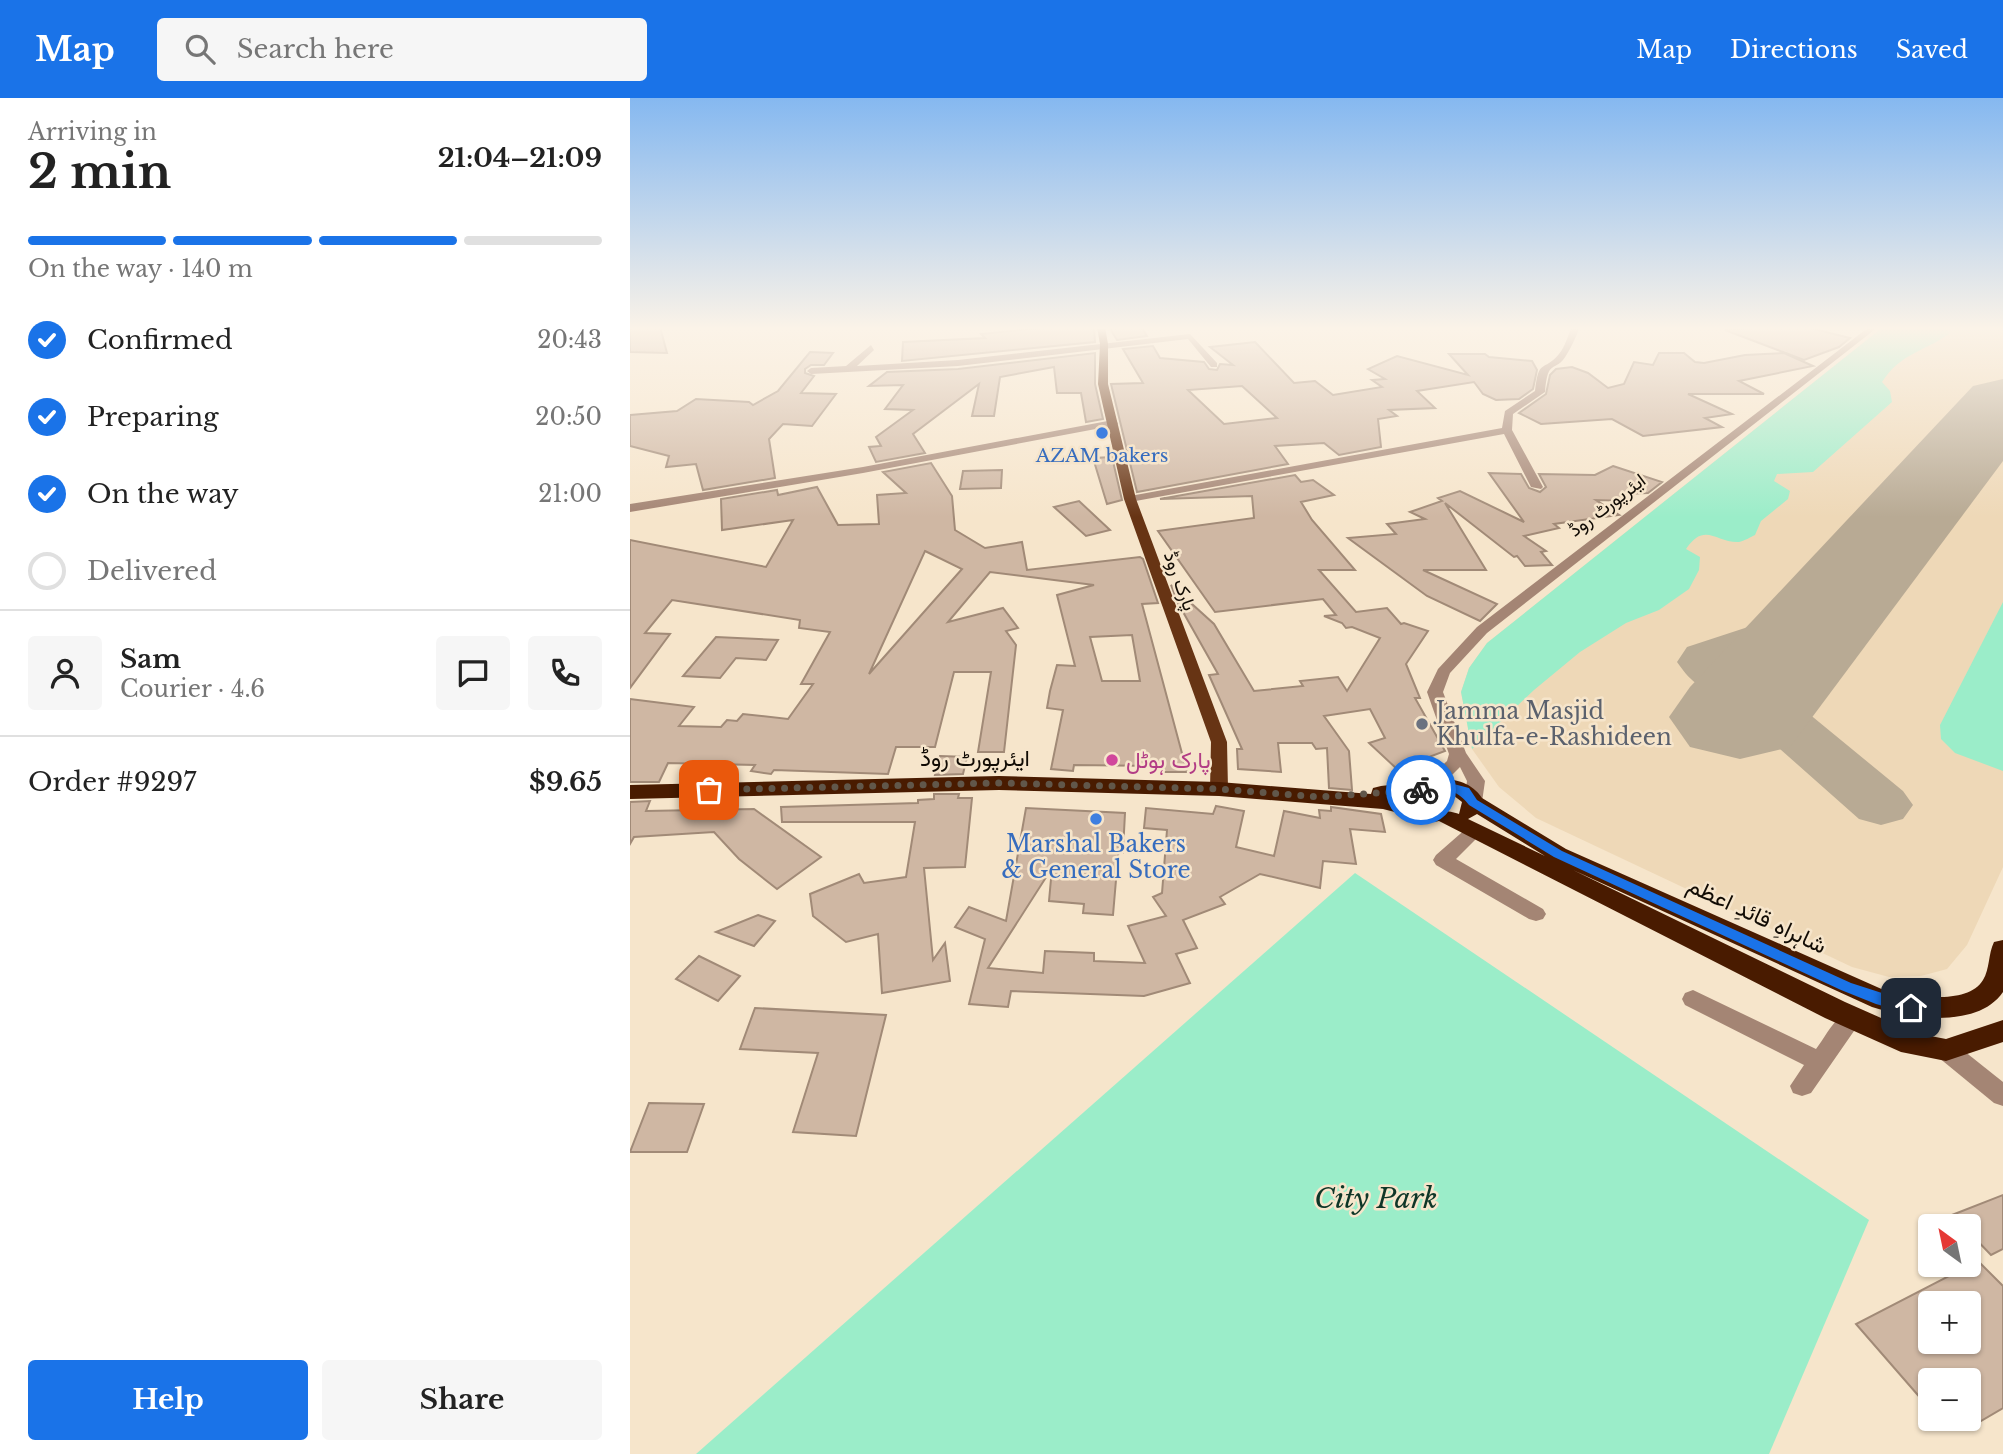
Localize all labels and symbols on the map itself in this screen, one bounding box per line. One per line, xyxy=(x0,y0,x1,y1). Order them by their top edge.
marker: AZAM bakers xyxy=(1094,425,1110,441)
place label: AZAM bakers xyxy=(1035,444,1168,467)
street label: ایئرپورٹ روڈ xyxy=(1564,469,1651,543)
street label: پارک روڈ xyxy=(1157,548,1201,615)
place label: Jamma Masjid Khulfa-e-Rashideen xyxy=(1433,697,1672,751)
marker: Jamma Masjid Khulfa-e-Rashideen xyxy=(1414,716,1430,732)
street label: ایئرپورٹ روڈ xyxy=(920,744,1030,774)
place label: پارک ہوٹل xyxy=(1126,746,1211,776)
marker: پارک ہوٹل xyxy=(1104,752,1120,768)
courier xyxy=(1386,755,1456,825)
pin xyxy=(679,760,739,820)
marker: Marshal Bakers & General Store xyxy=(1088,811,1104,827)
place label: Marshal Bakers & General Store xyxy=(1001,830,1191,884)
street label: شاہراہِ قائدِ اعظم xyxy=(1682,871,1831,960)
pin xyxy=(1881,978,1941,1038)
park label: City Park xyxy=(1314,1181,1438,1216)
north arrow xyxy=(1918,1214,1981,1278)

